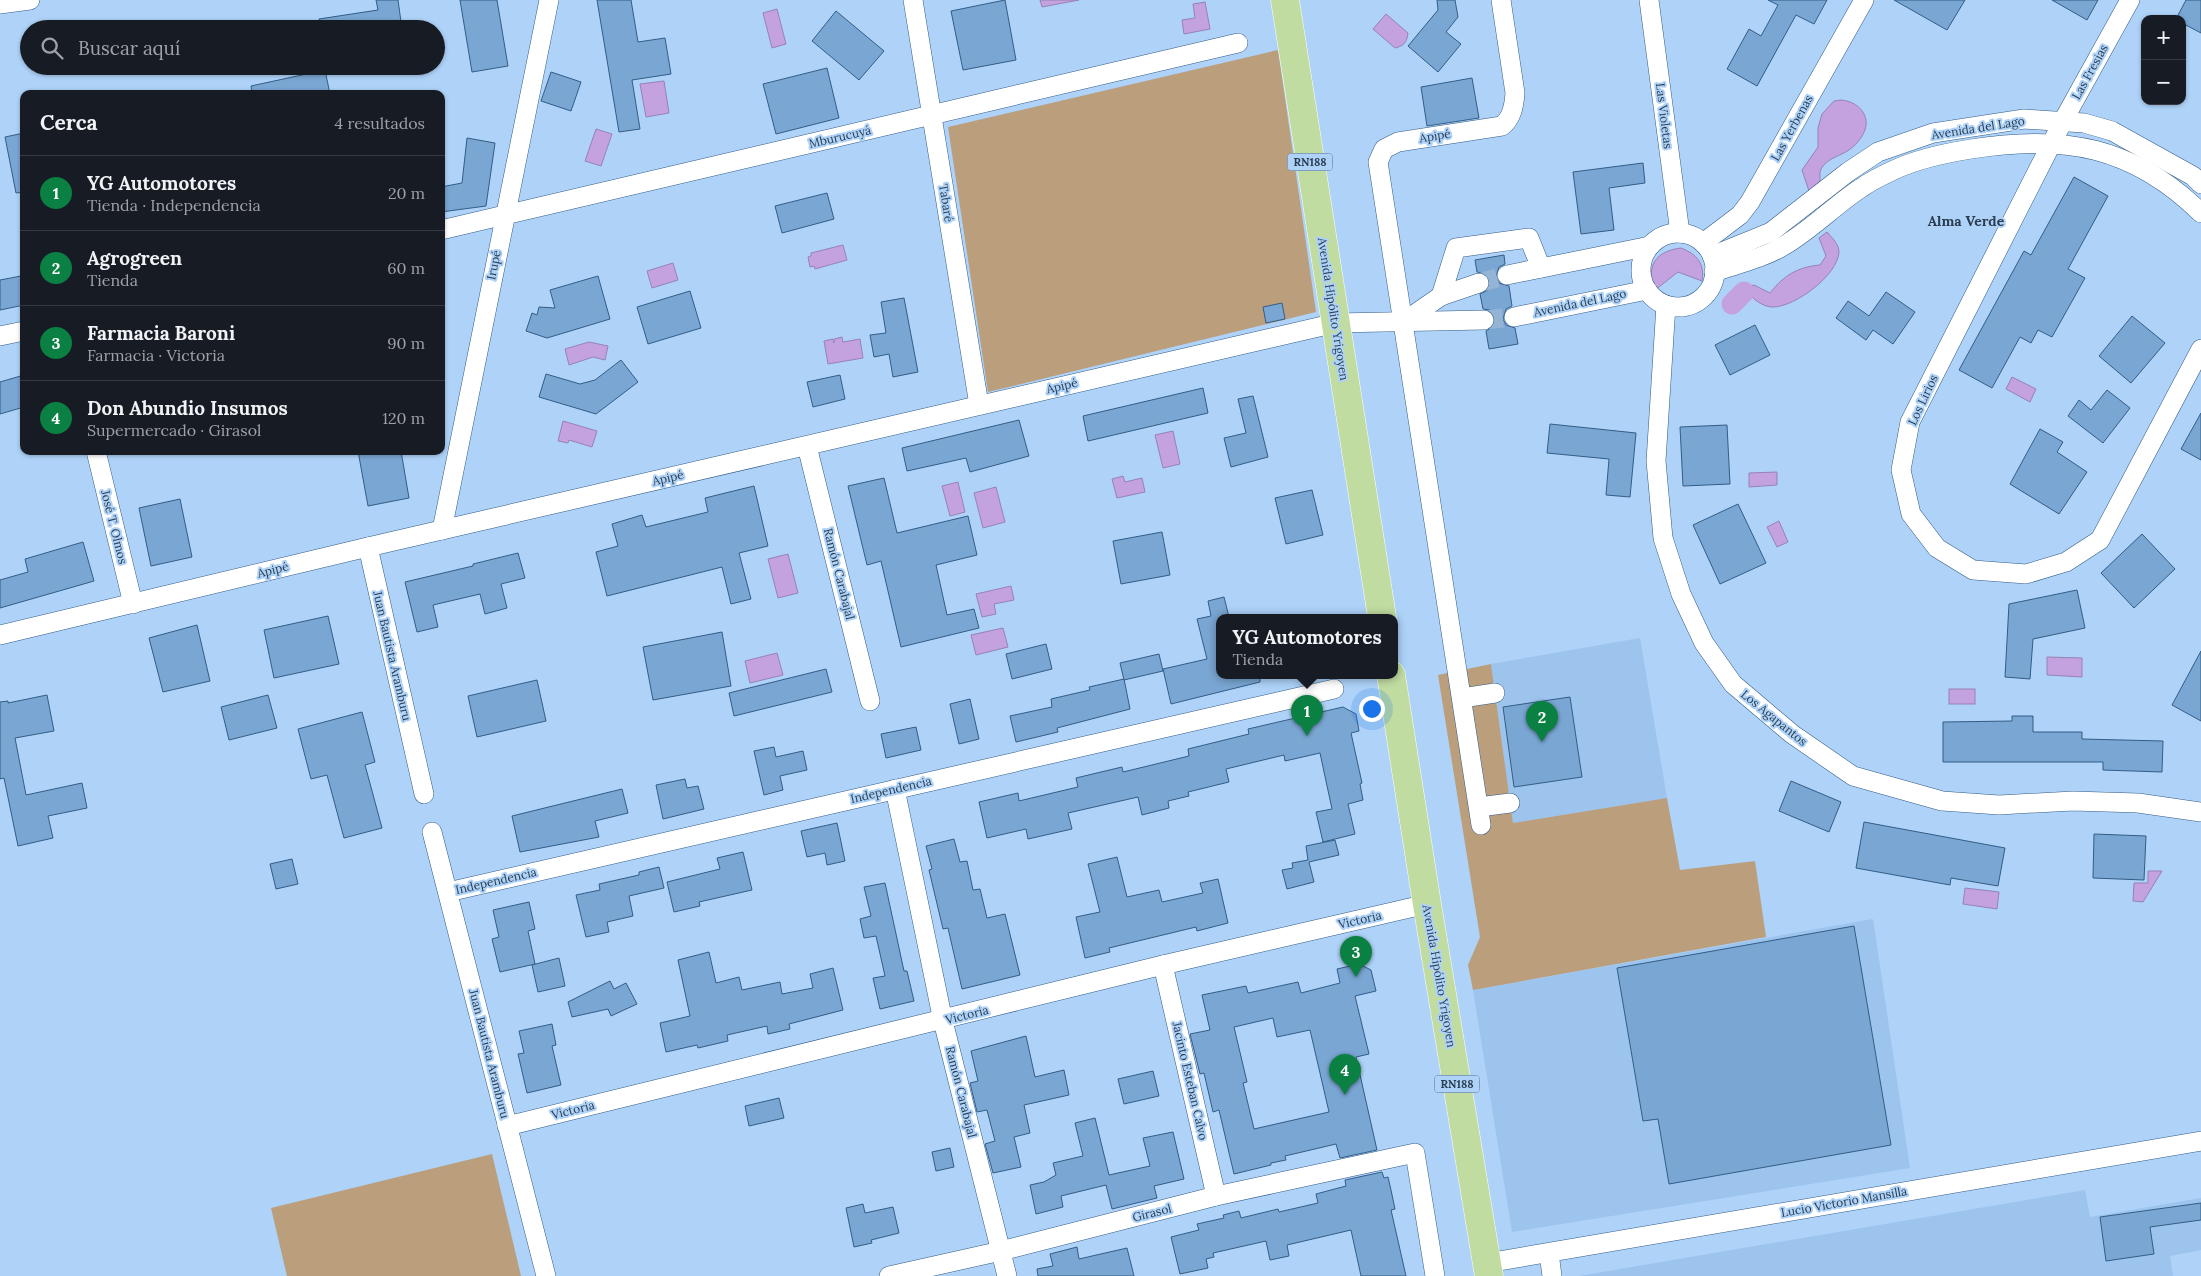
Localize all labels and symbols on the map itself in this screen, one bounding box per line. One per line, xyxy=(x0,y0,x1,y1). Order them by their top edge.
street label: Las Fresias xyxy=(2068,41,2111,102)
street label: Las Violetas xyxy=(1653,82,1676,150)
street label: Las Yerbenas xyxy=(1767,92,1816,163)
street label: Avenida del Lago xyxy=(1929,113,2026,142)
street label: Mburucuyá xyxy=(807,122,873,151)
street label: Apipé xyxy=(1417,126,1452,146)
road number: RN188 xyxy=(1288,154,1332,170)
street label: Tabaré xyxy=(936,183,957,224)
district label: Alma Verde xyxy=(1928,212,2005,230)
street label: Avenida Hipólito Yrigoyen xyxy=(1315,235,1352,381)
street label: Irupé xyxy=(483,248,504,281)
street label: Avenida del Lago xyxy=(1531,285,1627,320)
street label: Los Lirios xyxy=(1904,372,1941,427)
street label: Apipé xyxy=(1044,375,1080,397)
street label: Apipé xyxy=(650,467,686,489)
street label: José T. Olmos xyxy=(98,487,131,566)
street label: Ramón Carabajal xyxy=(821,527,858,621)
street label: Apipé xyxy=(255,558,291,581)
street label: Juan Bautista Aramburu xyxy=(370,589,415,722)
street label: Los Agapantos xyxy=(1738,686,1811,749)
pin: 1 xyxy=(1291,695,1323,736)
your location xyxy=(1359,696,1385,722)
pin: 2 xyxy=(1526,701,1558,742)
street label: Independencia xyxy=(849,773,933,806)
street label: Independencia xyxy=(454,864,538,897)
street label: Avenida Hipólito Yrigoyen xyxy=(1419,902,1459,1048)
street label: Victoria xyxy=(1336,907,1383,932)
pin: 3 xyxy=(1340,936,1372,977)
street label: Juan Bautista Aramburu xyxy=(466,987,513,1120)
street label: Victoria xyxy=(943,1002,990,1027)
street label: Jacinto Esteban Calvo xyxy=(1169,1019,1211,1141)
street label: Ramón Carabajal xyxy=(943,1045,980,1139)
pin: 4 xyxy=(1329,1054,1361,1095)
road number: RN188 xyxy=(1434,1076,1480,1092)
street label: Victoria xyxy=(549,1097,596,1122)
street label: Lucio Victorio Mansilla xyxy=(1780,1183,1908,1220)
street label: Girasol xyxy=(1131,1200,1173,1225)

